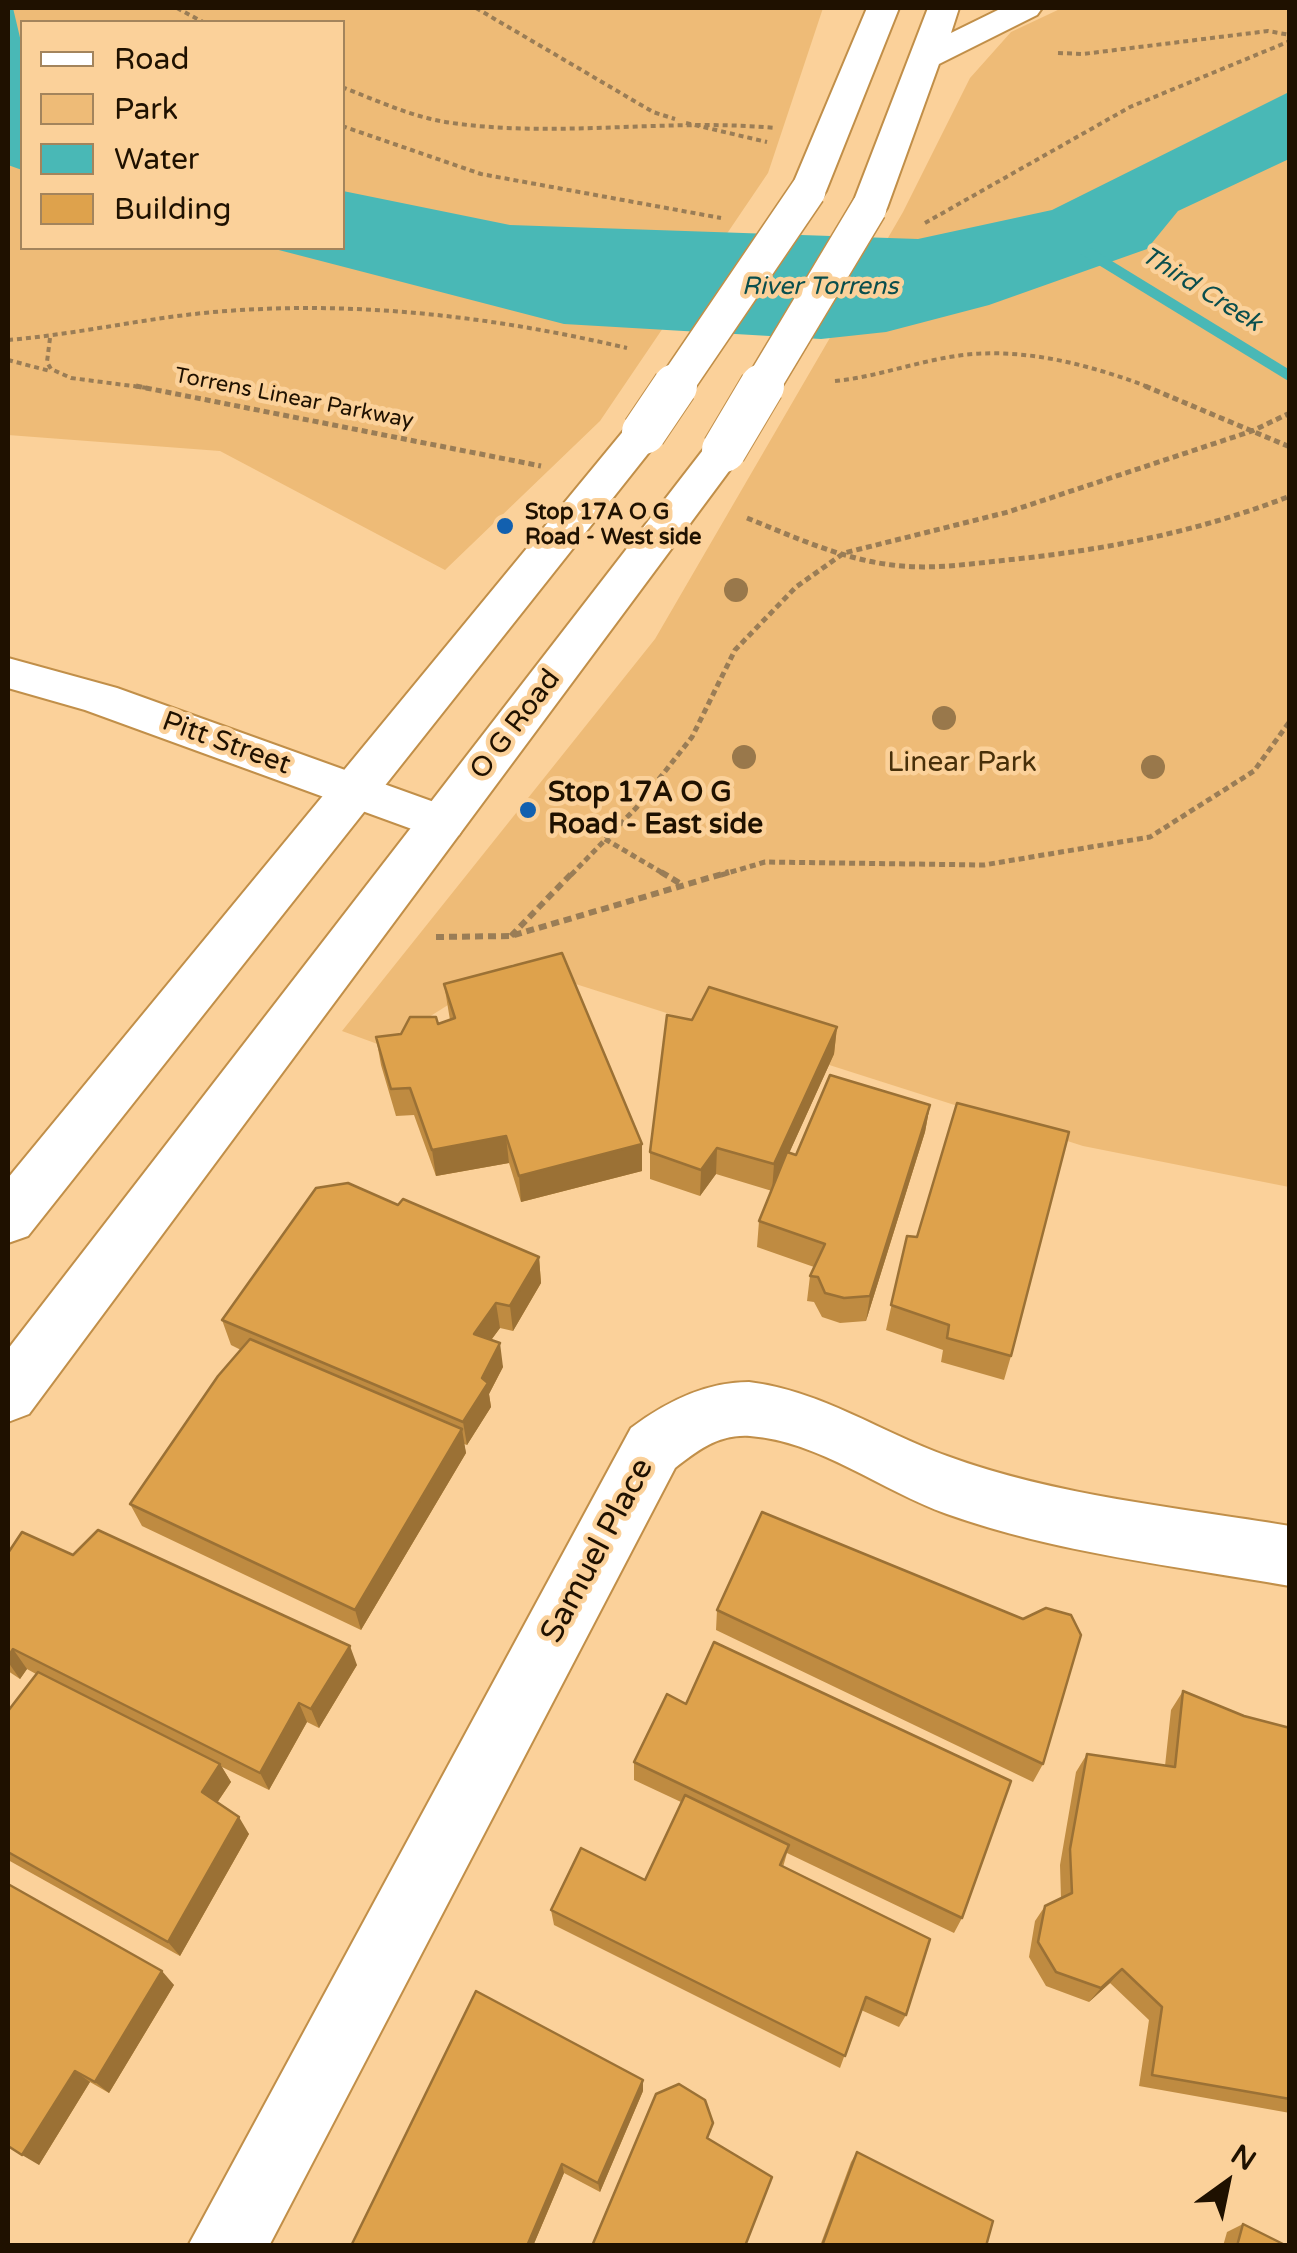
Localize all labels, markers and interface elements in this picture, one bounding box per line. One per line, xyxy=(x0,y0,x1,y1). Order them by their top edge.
legend xyxy=(20,20,345,250)
text: Road xyxy=(114,41,189,78)
text: Park xyxy=(114,91,178,128)
text: Water xyxy=(114,141,199,178)
text: Building xyxy=(114,191,231,228)
water label: Third Creek xyxy=(1135,241,1267,339)
water label: River Torrens xyxy=(742,272,898,302)
street label: Torrens Linear Parkway xyxy=(172,363,416,435)
place label: Stop 17A O G Road - West side xyxy=(525,500,701,552)
marker: Stop 17A O G Road - West side xyxy=(494,515,516,537)
street label: O G Road xyxy=(464,663,568,787)
street label: Pitt Street xyxy=(157,705,295,783)
park label: Linear Park xyxy=(887,747,1037,781)
place label: Stop 17A O G Road - East side xyxy=(548,777,763,843)
marker: Stop 17A O G Road - East side xyxy=(517,799,539,821)
street label: Samuel Place xyxy=(533,1452,663,1650)
north arrow xyxy=(1177,2133,1277,2233)
text: N xyxy=(1225,2137,1262,2178)

